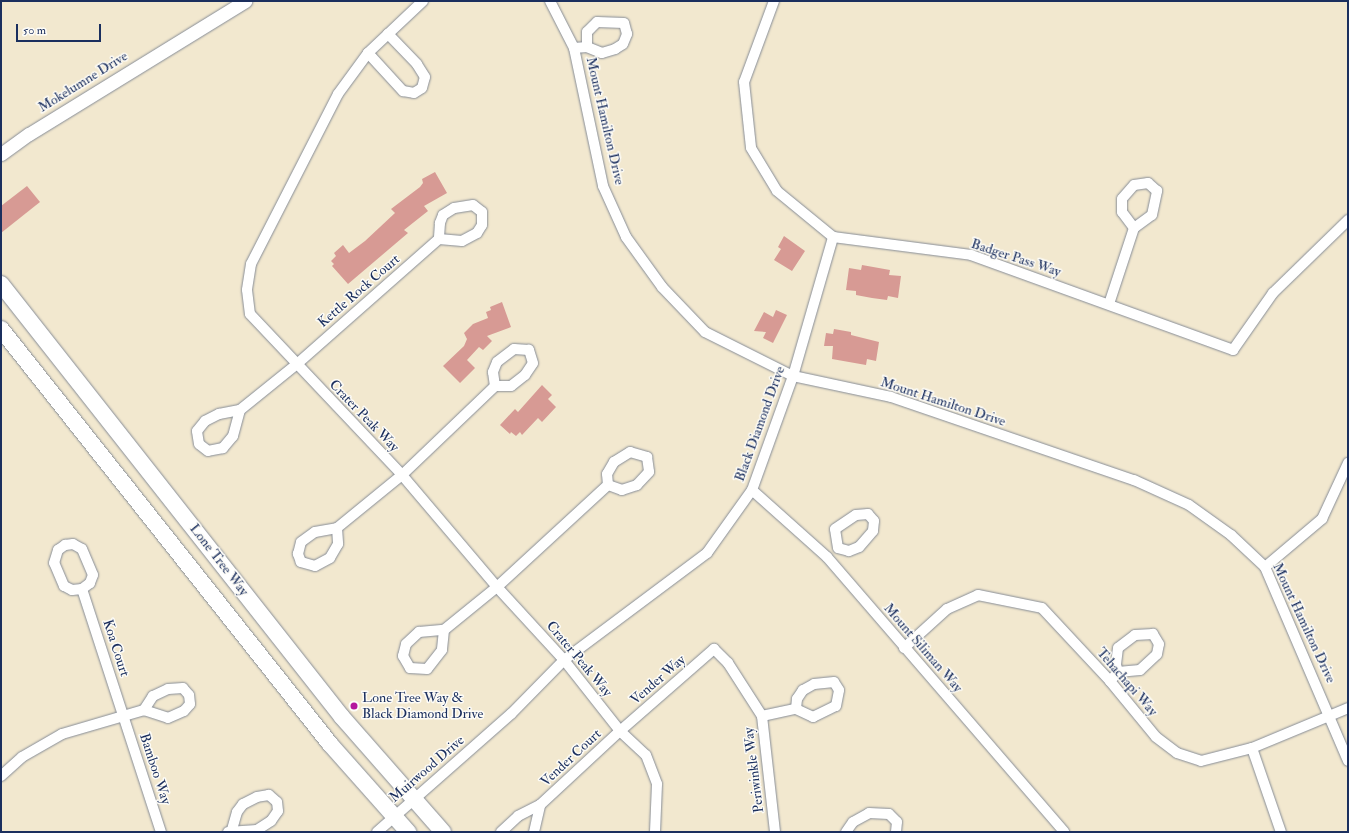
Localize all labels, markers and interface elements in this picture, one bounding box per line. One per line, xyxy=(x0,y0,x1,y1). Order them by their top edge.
scale bar xyxy=(18,16,103,42)
text: 50 m xyxy=(23,23,46,38)
street label: Mokelumne Drive xyxy=(35,48,131,116)
street label: Mount Hamilton Drive xyxy=(582,55,628,187)
street label: Badger Pass Way xyxy=(969,236,1063,280)
street label: Kettle Rock Court xyxy=(315,251,403,331)
street label: Black Diamond Drive xyxy=(731,364,789,484)
street label: Mount Hamilton Drive xyxy=(878,374,1008,430)
street label: Crater Peak Way xyxy=(325,377,403,455)
street label: Lone Tree Way xyxy=(186,521,252,599)
street label: Mount Hamilton Drive xyxy=(1269,560,1339,686)
street label: Mount Siliman Way xyxy=(880,600,966,696)
street label: Koa Court xyxy=(99,617,133,679)
street label: Crater Peak Way xyxy=(543,618,615,700)
street label: Tehachapi Way xyxy=(1093,644,1161,720)
street label: Vender Way xyxy=(627,652,689,708)
place label: Lone Tree Way & Black Diamond Drive xyxy=(362,690,483,722)
marker: Lone Tree Way & Black Diamond Drive xyxy=(349,701,359,711)
street label: Vender Court xyxy=(537,726,605,790)
street label: Periwinkle Way xyxy=(740,726,768,814)
street label: Bamboo Way xyxy=(136,731,174,807)
street label: Muirwood Drive xyxy=(386,732,468,806)

